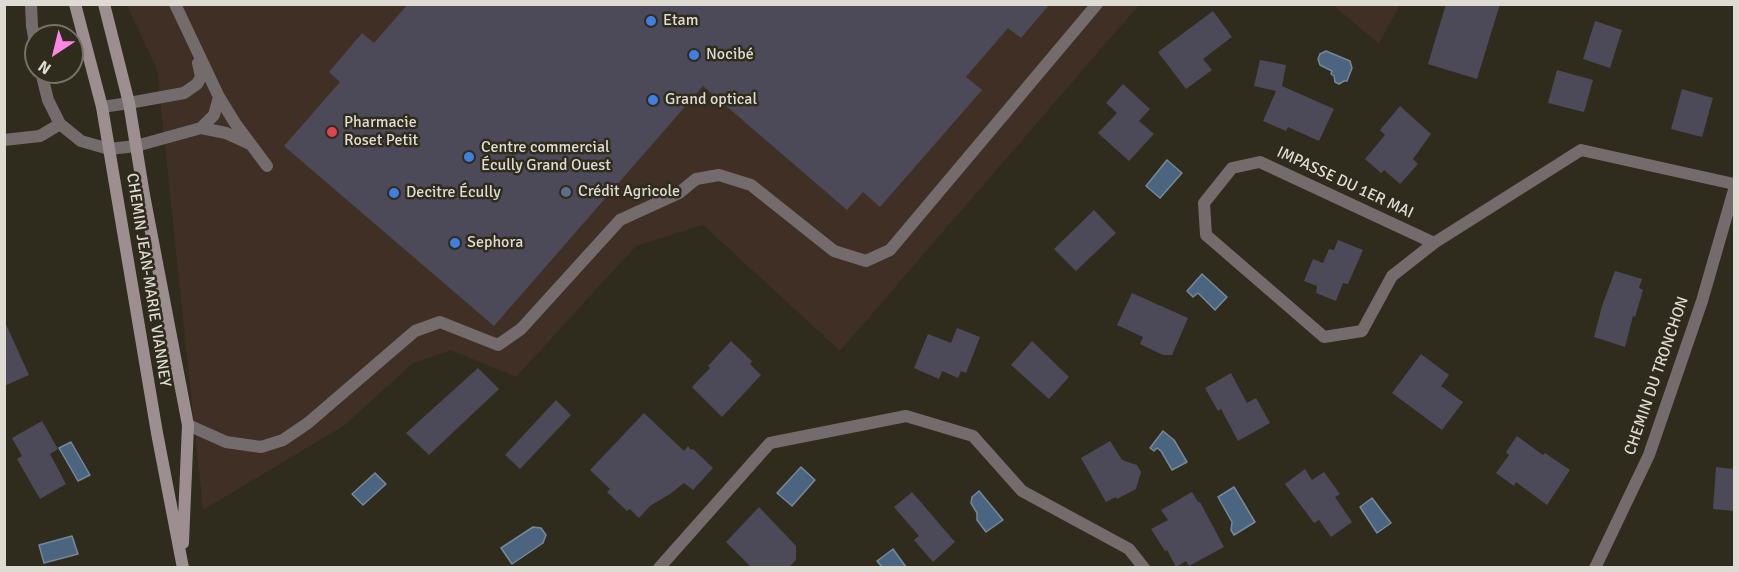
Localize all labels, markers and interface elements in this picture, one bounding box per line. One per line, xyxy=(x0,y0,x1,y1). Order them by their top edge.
place label: Etam xyxy=(663,11,698,31)
marker: Etam xyxy=(644,14,658,28)
north arrow xyxy=(24,24,84,84)
place label: Nocibé xyxy=(706,45,754,65)
marker: Nocibé xyxy=(687,48,701,62)
text: N xyxy=(35,56,55,78)
place label: Grand optical xyxy=(665,90,757,110)
marker: Grand optical xyxy=(646,93,660,107)
place label: Pharmacie Roset Petit xyxy=(344,113,418,151)
marker: Pharmacie Roset Petit xyxy=(325,125,339,139)
place label: Centre commercial Écully Grand Ouest xyxy=(481,138,611,176)
street label: IMPASSE DU 1ER MAI xyxy=(1274,143,1416,223)
marker: Centre commercial Écully Grand Ouest xyxy=(462,150,476,164)
street label: CHEMIN JEAN-MARIE VIANNEY xyxy=(122,172,174,388)
place label: Crédit Agricole xyxy=(578,182,680,202)
place label: Decitre Écully xyxy=(406,183,501,203)
marker: Crédit Agricole xyxy=(559,185,573,199)
marker: Decitre Écully xyxy=(387,186,401,200)
place label: Sephora xyxy=(467,233,523,253)
marker: Sephora xyxy=(448,236,462,250)
street label: CHEMIN DU TRONCHON xyxy=(1621,294,1693,458)

